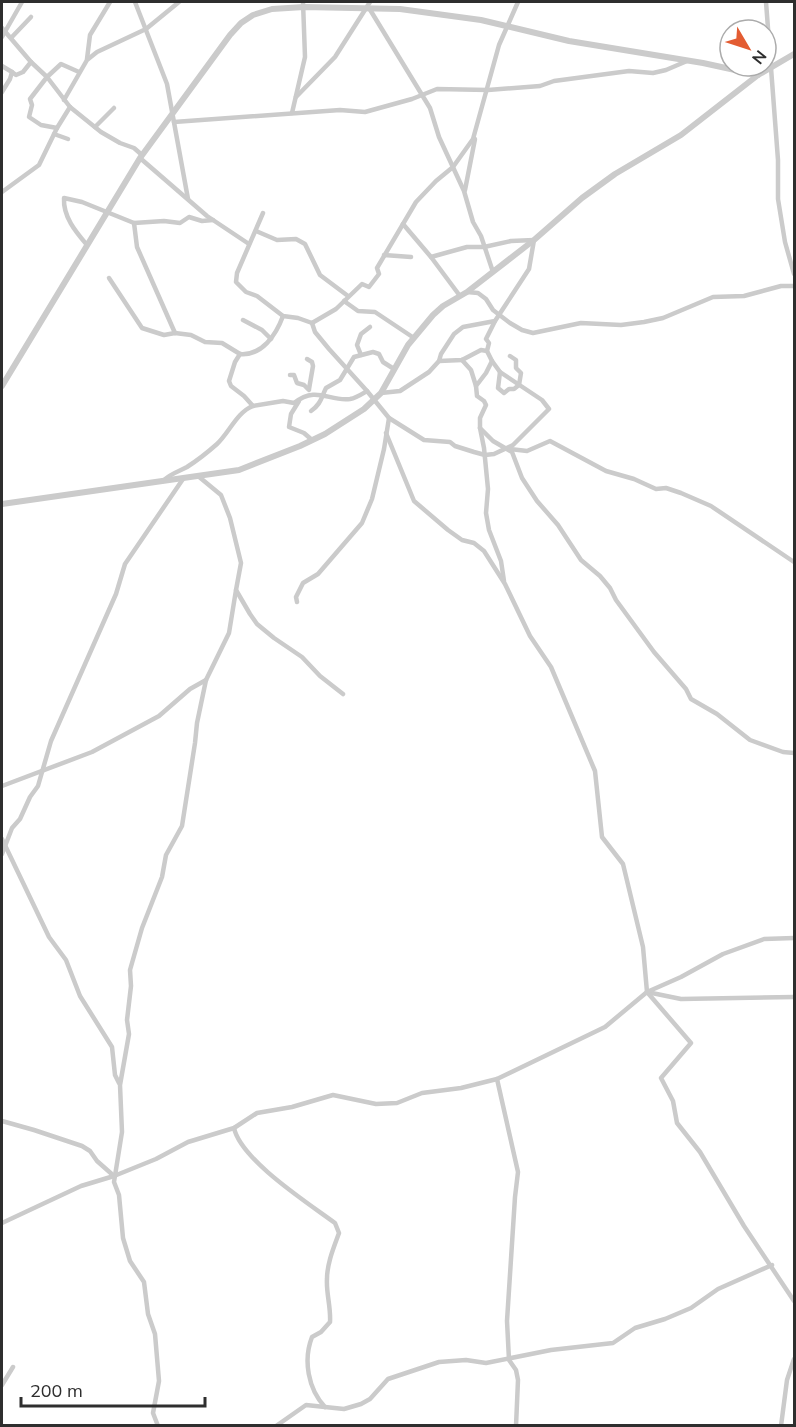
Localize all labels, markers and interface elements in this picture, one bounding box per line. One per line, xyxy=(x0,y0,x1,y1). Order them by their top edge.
north arrow xyxy=(718,18,778,78)
text: N xyxy=(748,46,771,68)
scale bar xyxy=(21,1370,206,1408)
text: 200 m xyxy=(30,1379,83,1402)

